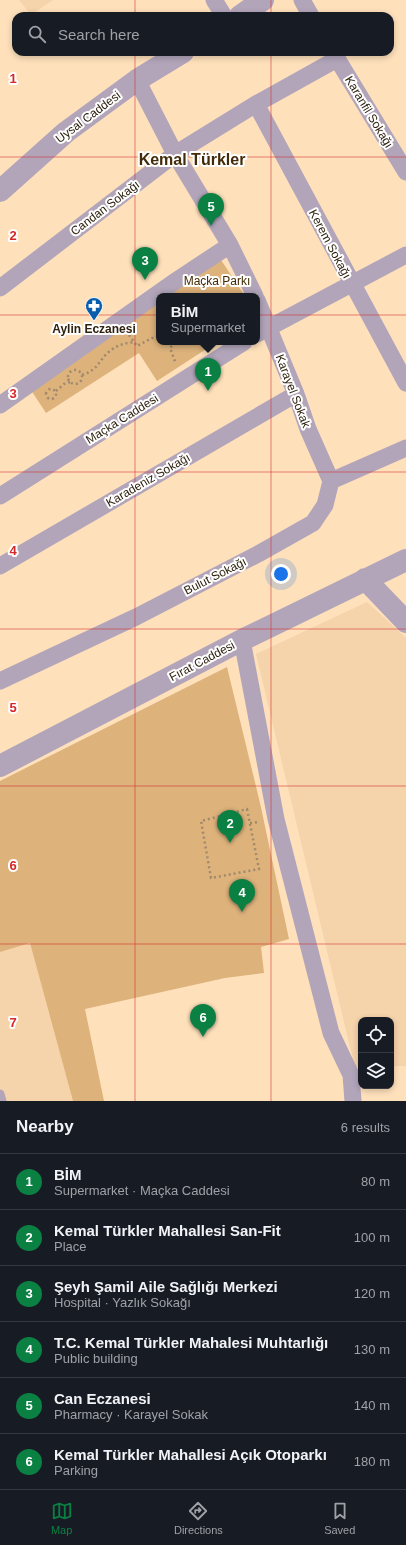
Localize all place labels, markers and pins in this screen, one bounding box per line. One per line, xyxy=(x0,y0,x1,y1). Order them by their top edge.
pin: 5 xyxy=(198,193,224,226)
pin: 3 xyxy=(132,247,158,280)
pharmacy icon: Aylin Eczanesi xyxy=(84,296,104,321)
place label: Aylin Eczanesi xyxy=(52,322,136,336)
pin: 1 xyxy=(195,358,221,391)
pin: 2 xyxy=(217,810,243,843)
pin: 4 xyxy=(229,879,255,912)
pin: 6 xyxy=(190,1004,216,1037)

